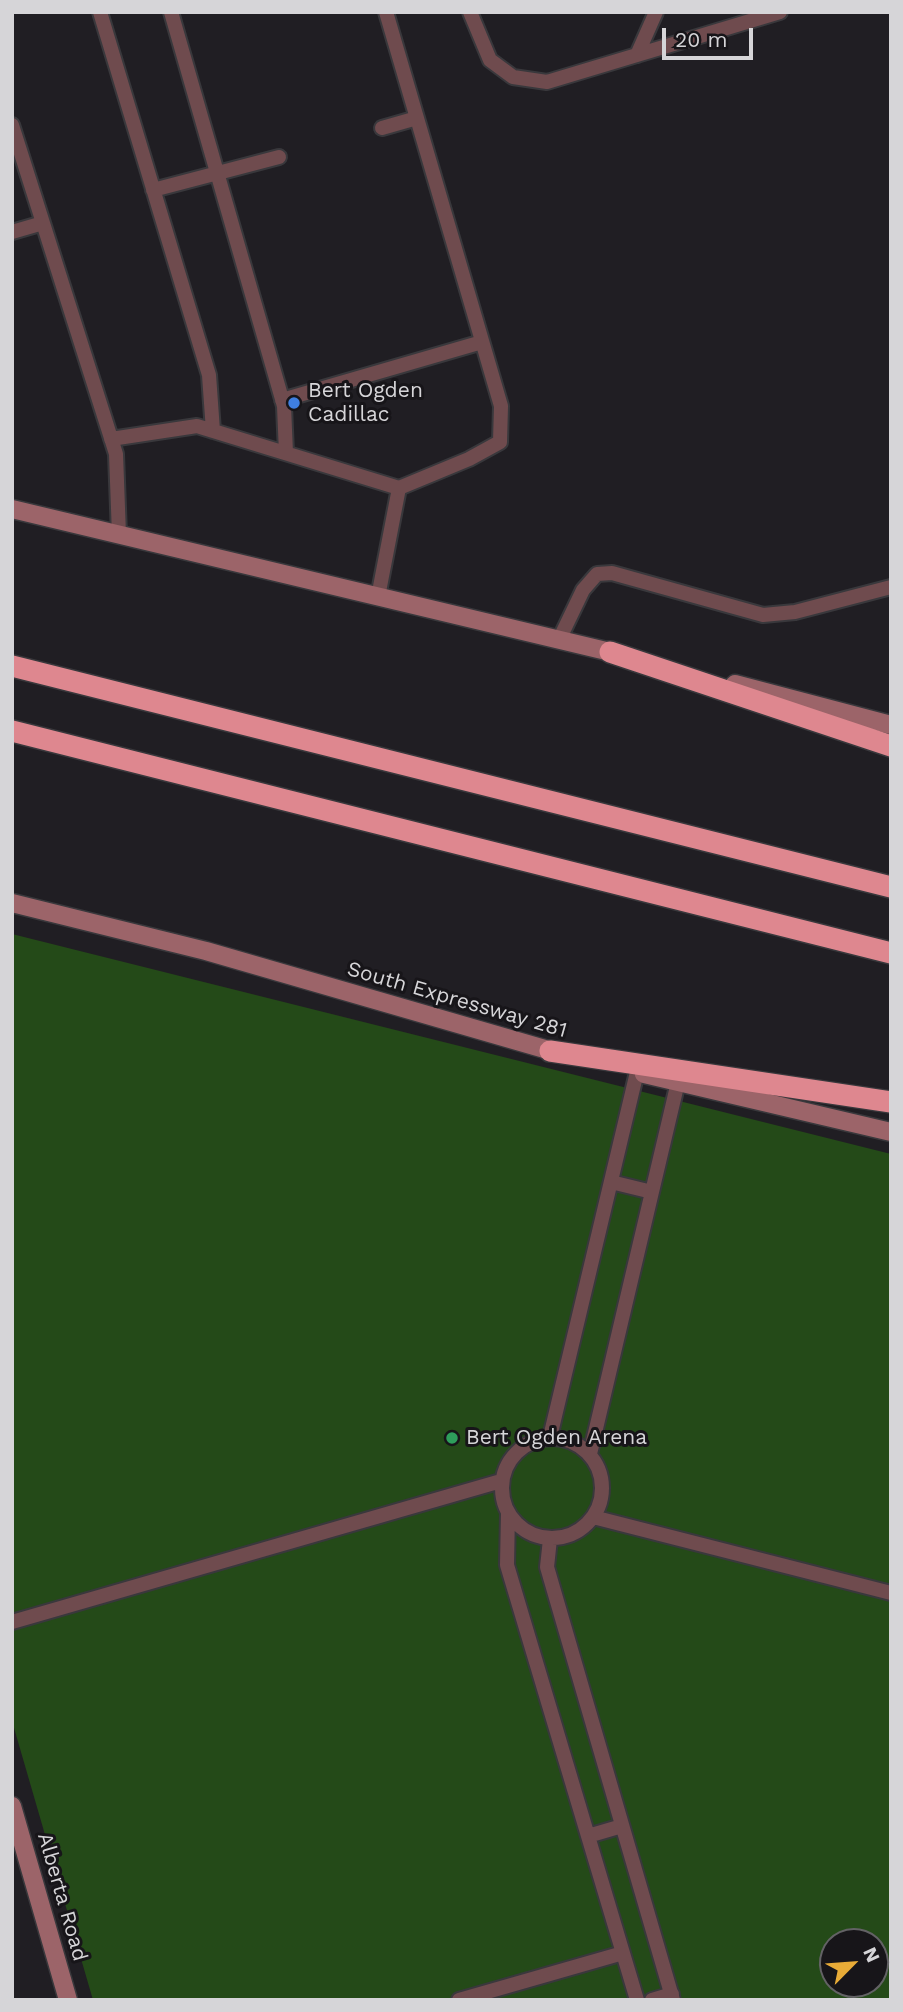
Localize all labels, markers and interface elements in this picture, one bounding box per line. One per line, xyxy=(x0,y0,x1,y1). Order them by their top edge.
scale bar xyxy=(665,14,756,58)
text: 20 m xyxy=(675,27,727,52)
place label: Bert Ogden Cadillac xyxy=(308,378,423,428)
marker: Bert Ogden Cadillac xyxy=(286,395,302,411)
street label: South Expressway 281 xyxy=(344,957,570,1043)
place label: Bert Ogden Arena xyxy=(466,1425,647,1451)
marker: Bert Ogden Arena xyxy=(444,1430,460,1446)
street label: Alberta Road xyxy=(32,1830,92,1964)
north arrow xyxy=(819,1928,889,1998)
text: N xyxy=(858,1944,885,1966)

